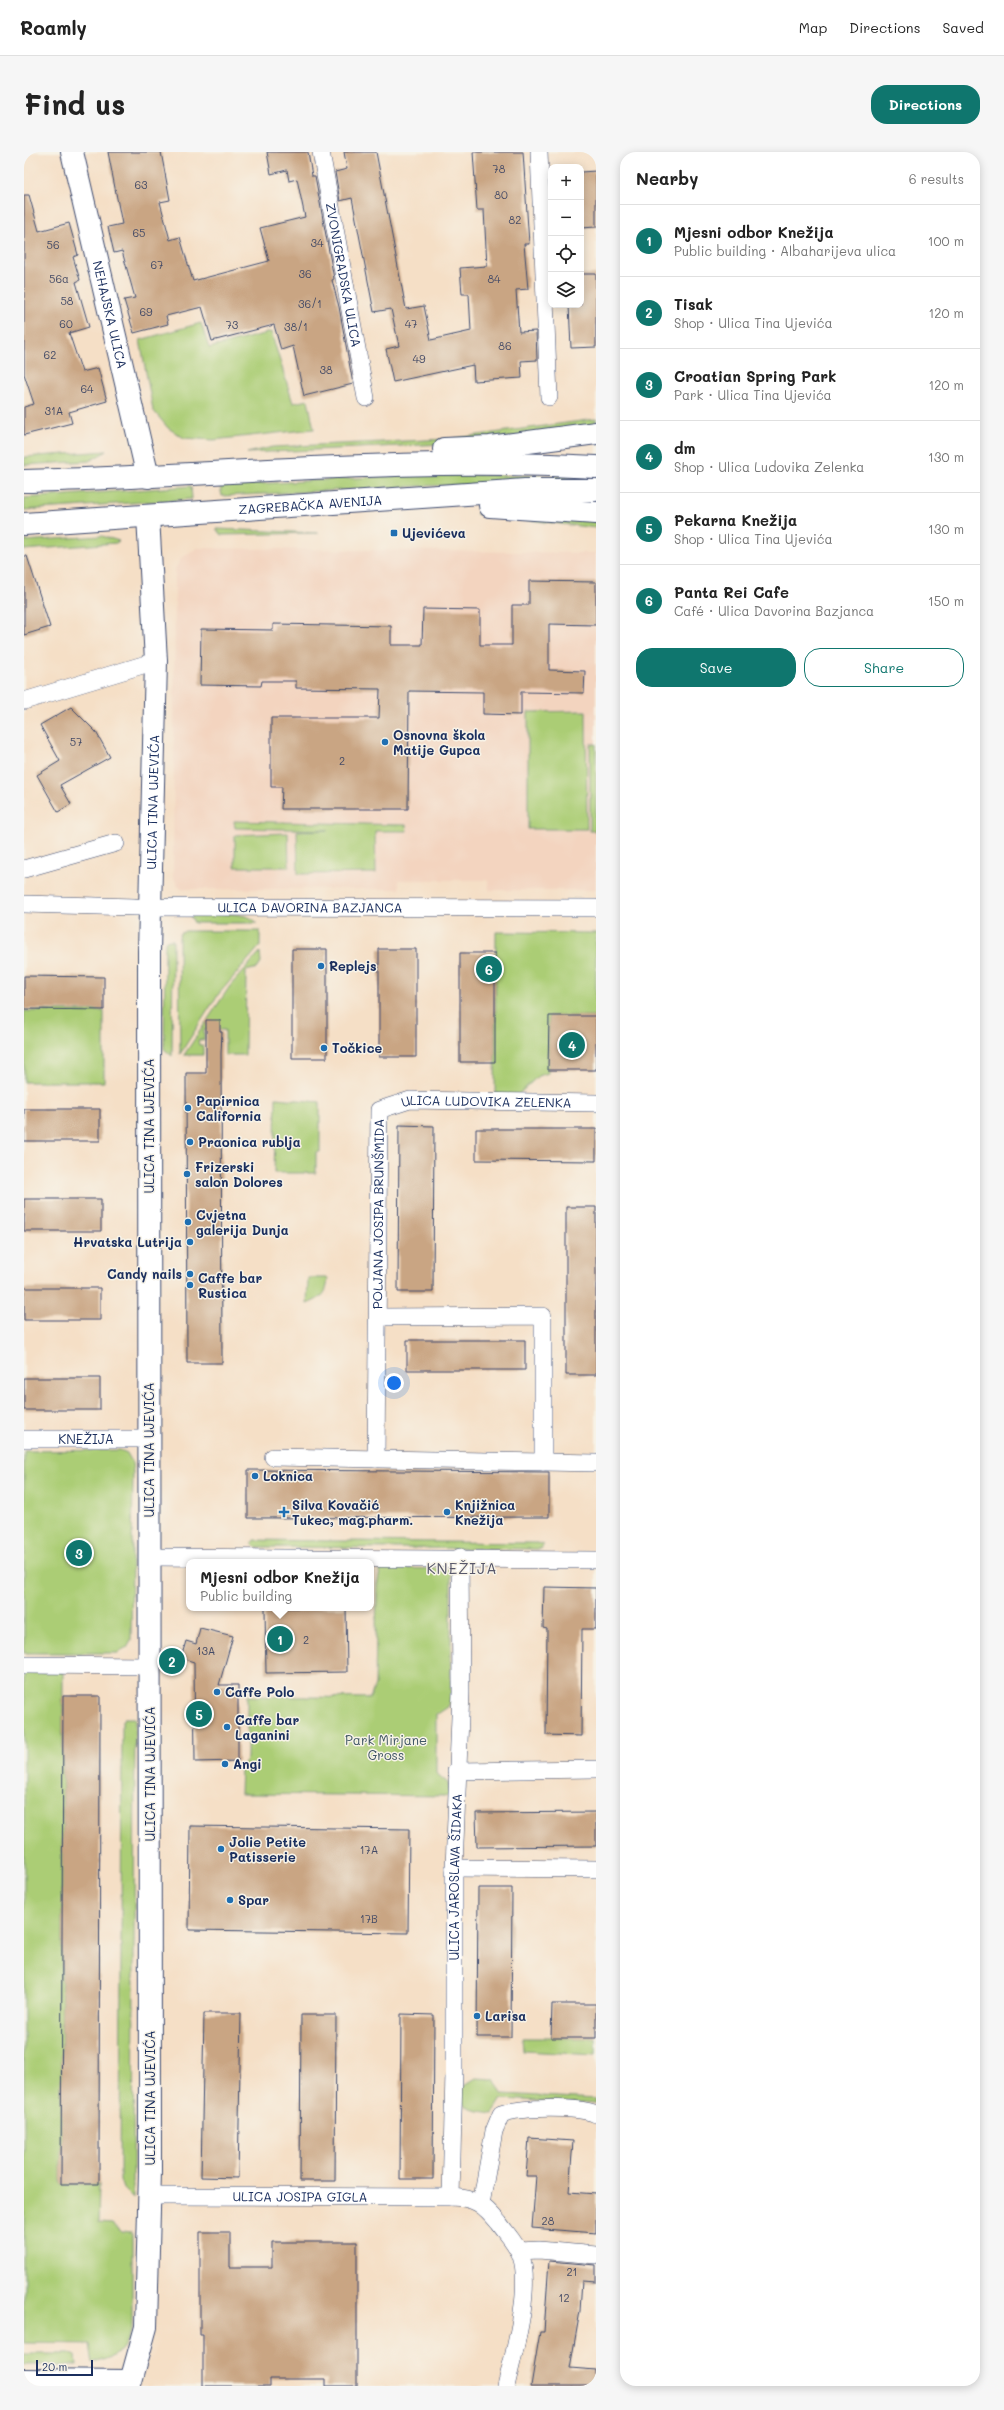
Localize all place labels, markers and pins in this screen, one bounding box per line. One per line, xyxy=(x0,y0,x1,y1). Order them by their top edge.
place label: Ujevićeva xyxy=(402,524,466,541)
marker: Ujevićeva xyxy=(389,528,399,538)
place label: Osnovna škola Matije Gupca xyxy=(393,726,486,758)
marker: Osnovna škola Matije Gupca xyxy=(380,737,390,747)
pin: 6 xyxy=(476,954,502,984)
place label: Replejs xyxy=(329,957,377,974)
marker: Replejs xyxy=(316,961,326,971)
pin: 4 xyxy=(559,1030,585,1060)
place label: Točkice xyxy=(332,1039,383,1056)
marker: Točkice xyxy=(319,1043,329,1053)
place label: Papirnica California xyxy=(196,1092,262,1124)
marker: Papirnica California xyxy=(183,1103,193,1113)
place label: Praonica rublja xyxy=(198,1133,301,1150)
marker: Praonica rublja xyxy=(185,1137,195,1147)
place label: Frizerski salon Dolores xyxy=(195,1158,283,1190)
marker: Frizerski salon Dolores xyxy=(182,1169,192,1179)
place label: Cvjetna galerija Dunja xyxy=(196,1206,289,1238)
marker: Cvjetna galerija Dunja xyxy=(183,1217,193,1227)
place label: Hrvatska Lutrija xyxy=(73,1233,182,1250)
marker: Hrvatska Lutrija xyxy=(185,1237,195,1247)
place label: Candy nails xyxy=(107,1265,182,1283)
marker: Candy nails xyxy=(185,1269,195,1279)
place label: Caffe bar Rustica xyxy=(198,1269,262,1301)
marker: Caffe bar Rustica xyxy=(185,1280,195,1290)
place label: Loknica xyxy=(263,1467,313,1484)
marker: Loknica xyxy=(250,1471,260,1481)
place label: Silva Kovačić Tukec, mag.pharm. xyxy=(292,1496,413,1528)
place label: Knjižnica Knežija xyxy=(455,1496,515,1528)
marker: Silva Kovačić Tukec, mag.pharm. xyxy=(279,1507,289,1517)
marker: Knjižnica Knežija xyxy=(442,1507,452,1517)
pin: 3 xyxy=(66,1538,92,1568)
pin: 1 xyxy=(267,1624,293,1654)
pin: 2 xyxy=(159,1646,185,1676)
place label: Caffe Polo xyxy=(225,1683,294,1700)
marker: Caffe Polo xyxy=(212,1687,222,1697)
pin: 5 xyxy=(186,1699,212,1729)
place label: Caffe bar Laganini xyxy=(235,1711,299,1743)
marker: Caffe bar Laganini xyxy=(222,1722,232,1732)
place label: Angi xyxy=(233,1755,262,1772)
marker: Angi xyxy=(220,1759,230,1769)
place label: Jolie Petite Patisserie xyxy=(229,1833,306,1865)
marker: Jolie Petite Patisserie xyxy=(216,1844,226,1854)
place label: Spar xyxy=(238,1891,269,1908)
marker: Spar xyxy=(225,1895,235,1905)
place label: Larisa xyxy=(485,2007,526,2024)
marker: Larisa xyxy=(472,2011,482,2021)

